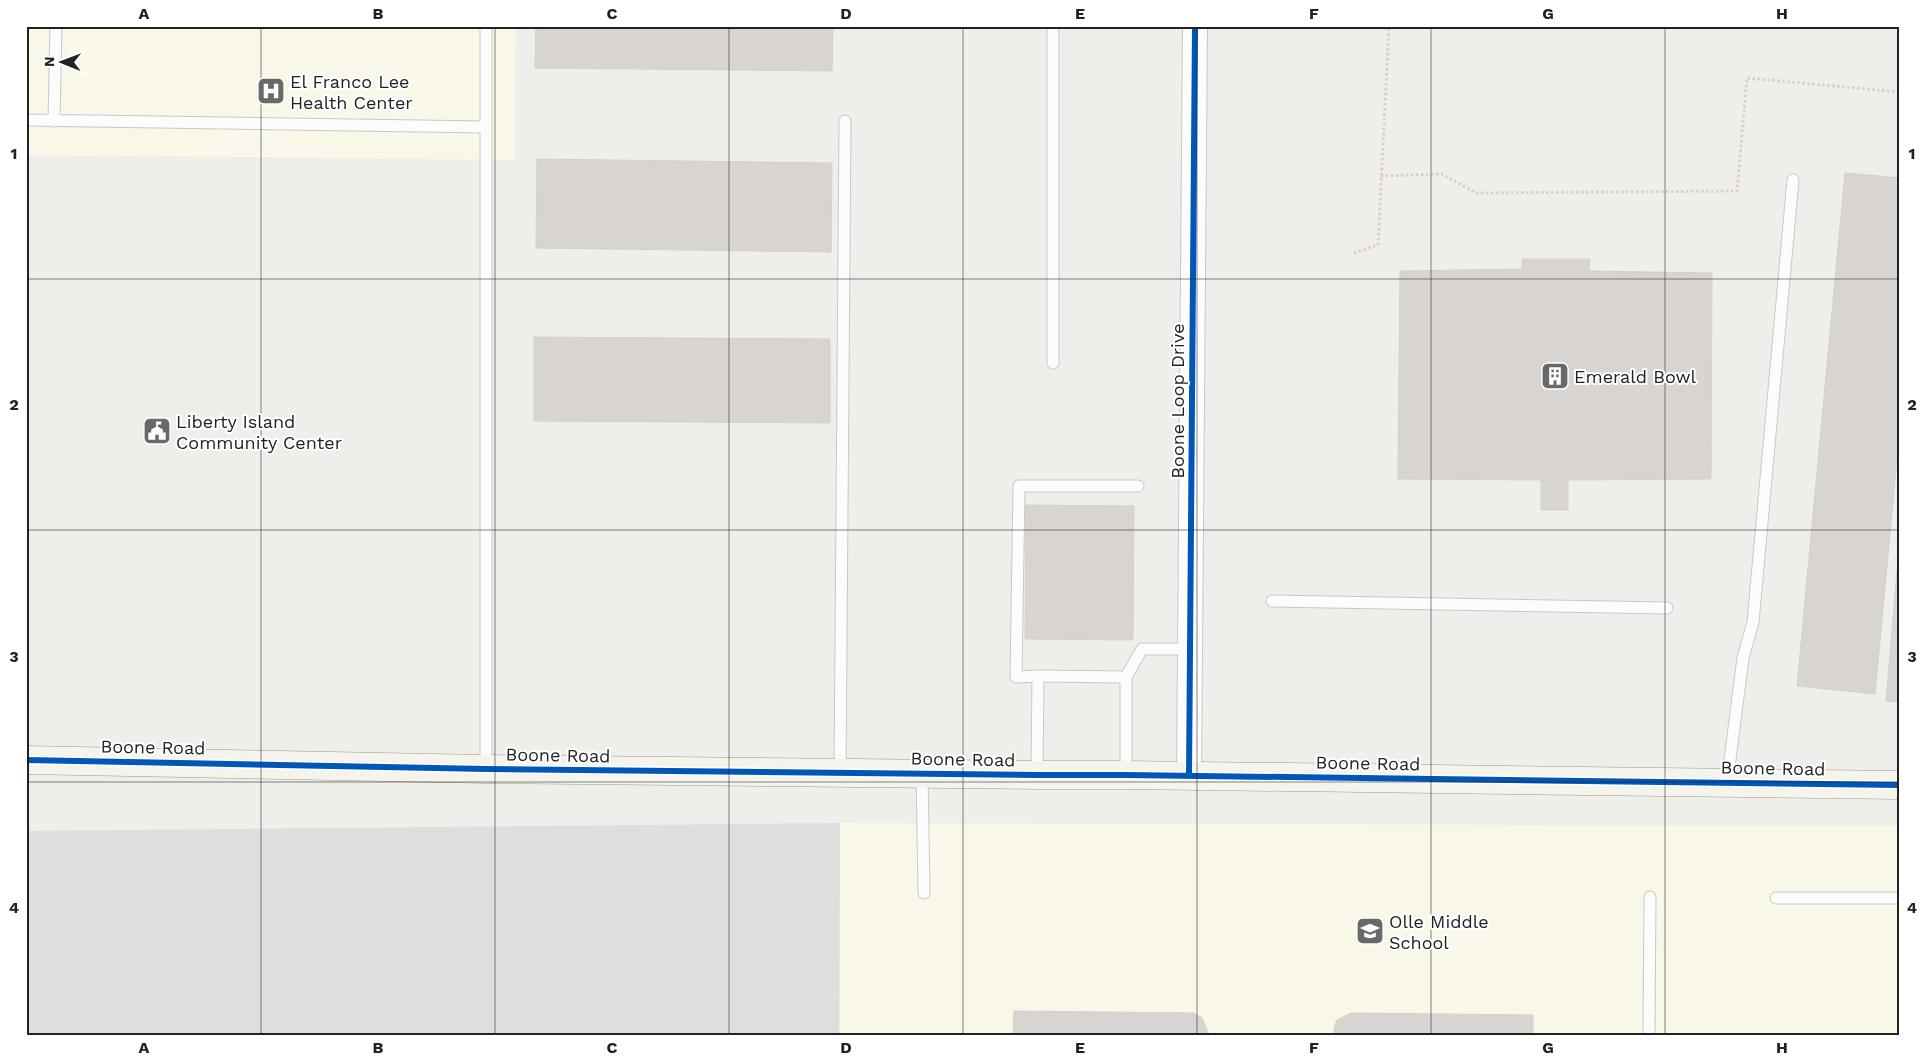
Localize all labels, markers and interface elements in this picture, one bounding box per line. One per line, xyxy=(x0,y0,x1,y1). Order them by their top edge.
text: A xyxy=(139,4,150,23)
text: B xyxy=(373,4,384,23)
text: C xyxy=(607,4,618,23)
text: D xyxy=(840,4,852,23)
text: E xyxy=(1075,4,1085,23)
text: F xyxy=(1309,4,1319,23)
text: G xyxy=(1542,4,1554,23)
text: H xyxy=(1776,4,1788,23)
north arrow xyxy=(38,38,88,88)
text: N xyxy=(41,56,57,67)
place label: El Franco Lee Health Center xyxy=(290,71,413,113)
hospital icon: El Franco Lee Health Center xyxy=(256,76,286,106)
text: 1 xyxy=(11,144,17,163)
text: 1 xyxy=(1909,144,1915,163)
street label: Boone Loop Drive xyxy=(1167,323,1188,479)
building icon: Emerald Bowl xyxy=(1540,361,1570,391)
place label: Emerald Bowl xyxy=(1574,366,1697,387)
text: 2 xyxy=(9,395,19,414)
text: 2 xyxy=(1907,395,1917,414)
place label: Liberty Island Community Center xyxy=(176,411,342,453)
public building icon: Liberty Island Community Center xyxy=(142,416,172,446)
text: 3 xyxy=(9,647,19,666)
text: 3 xyxy=(1907,647,1917,666)
street label: Boone Road xyxy=(100,736,206,758)
street label: Boone Road xyxy=(505,744,611,766)
street label: Boone Road xyxy=(910,748,1016,770)
street label: Boone Road xyxy=(1315,752,1421,774)
street label: Boone Road xyxy=(1720,757,1826,779)
text: 4 xyxy=(9,898,19,917)
text: 4 xyxy=(1907,898,1917,917)
place label: Olle Middle School xyxy=(1389,911,1489,953)
school or university icon: Olle Middle School xyxy=(1355,916,1385,946)
text: A xyxy=(139,1038,150,1057)
text: B xyxy=(373,1038,384,1057)
text: C xyxy=(607,1038,618,1057)
text: D xyxy=(840,1038,852,1057)
text: E xyxy=(1075,1038,1085,1057)
text: F xyxy=(1309,1038,1319,1057)
text: G xyxy=(1542,1038,1554,1057)
text: H xyxy=(1776,1038,1788,1057)

